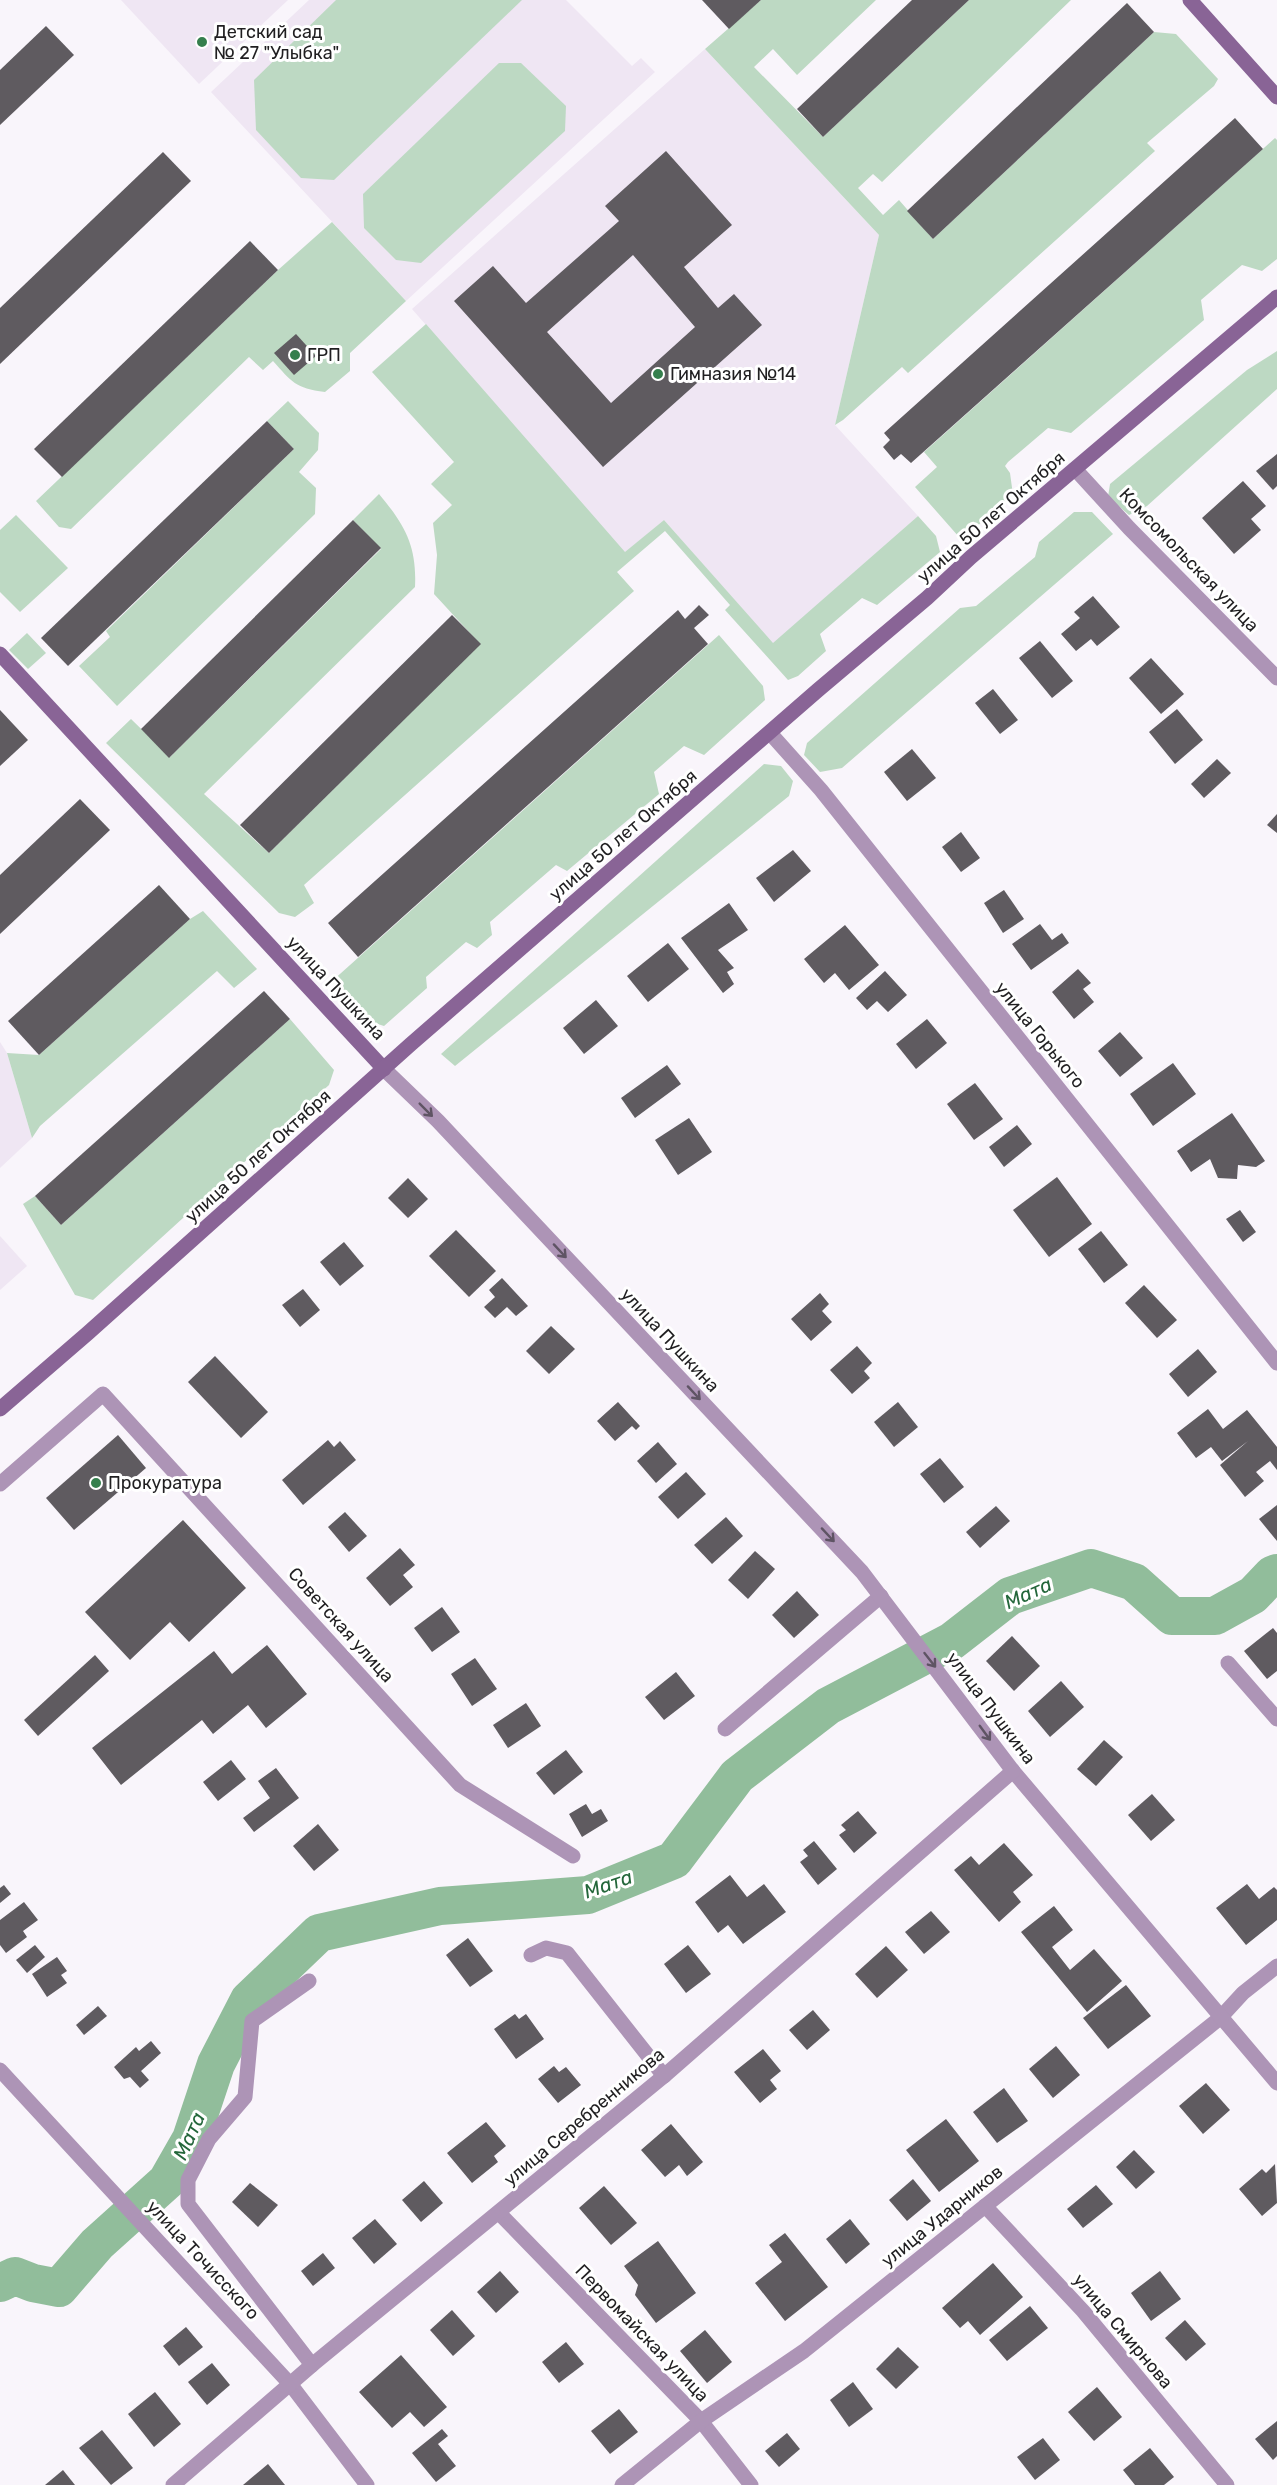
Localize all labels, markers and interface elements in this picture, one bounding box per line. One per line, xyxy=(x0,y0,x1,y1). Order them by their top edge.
place label: Детский сад № 27 "Улыбка" xyxy=(214,21,339,64)
marker: Детский сад № 27 "Улыбка" xyxy=(195,35,209,49)
place label: ГРП xyxy=(307,344,341,366)
marker: ГРП xyxy=(288,348,302,362)
place label: Гимназия №14 xyxy=(670,363,796,385)
marker: Гимназия №14 xyxy=(651,367,665,381)
street label: улица 50 лет Октября xyxy=(913,447,1069,587)
street label: Комсомольская улица xyxy=(1115,484,1263,636)
street label: улица 50 лет Октября xyxy=(545,765,701,905)
street label: улица Пушкина xyxy=(282,931,390,1045)
street label: улица Горького xyxy=(990,977,1090,1093)
street label: улица 50 лет Октября xyxy=(181,1085,335,1227)
one-way arrow xyxy=(419,1102,434,1117)
one-way arrow xyxy=(553,1244,568,1259)
street label: улица Пушкина xyxy=(616,1283,724,1397)
one-way arrow xyxy=(687,1386,701,1401)
place label: Прокуратура xyxy=(108,1472,222,1494)
marker: Прокуратура xyxy=(89,1476,103,1490)
one-way arrow xyxy=(820,1528,835,1543)
street label: Советская улица xyxy=(284,1563,398,1687)
water label: Мата xyxy=(1000,1572,1056,1614)
street label: улица Пушкина xyxy=(942,1648,1040,1768)
one-way arrow xyxy=(924,1652,937,1668)
one-way arrow xyxy=(978,1725,991,1741)
water label: Мата xyxy=(581,1864,636,1903)
street label: улица Серебренникова xyxy=(499,2043,669,2191)
water label: Мата xyxy=(168,2108,210,2164)
street label: улица Ударников xyxy=(877,2160,1007,2272)
street label: улица Точисского xyxy=(142,2196,264,2324)
street label: Первомайская улица xyxy=(571,2260,713,2406)
street label: улица Смирнова xyxy=(1068,2269,1178,2393)

